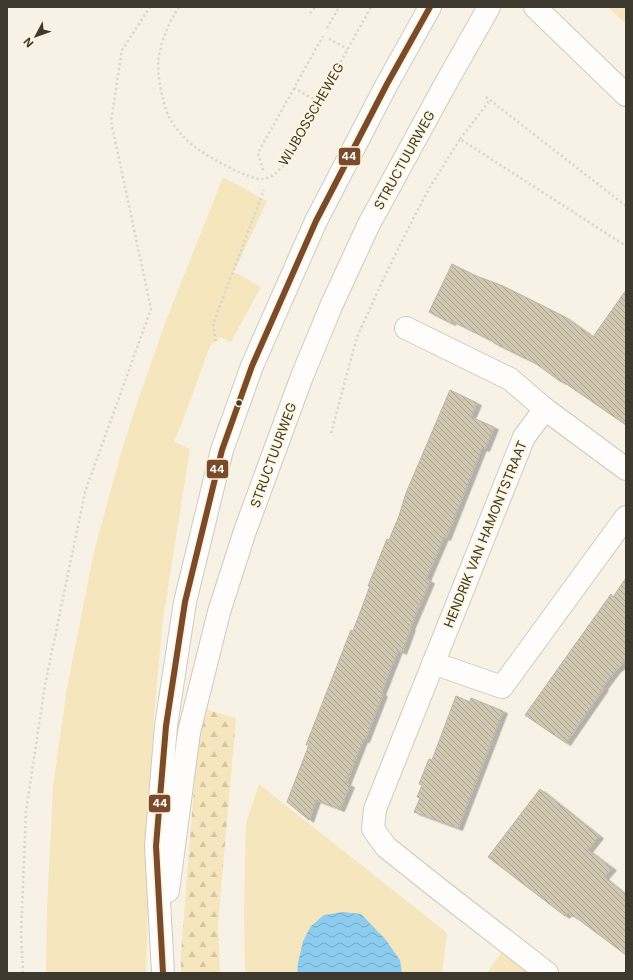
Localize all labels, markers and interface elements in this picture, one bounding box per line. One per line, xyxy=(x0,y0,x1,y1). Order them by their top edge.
north arrow xyxy=(16,16,56,56)
text: N xyxy=(20,35,36,50)
street label: WIJBOSSCHEWEG xyxy=(275,60,347,168)
street label: STRUCTUURWEG xyxy=(370,108,438,212)
line badge: 44 xyxy=(338,147,361,166)
text: 44 xyxy=(342,149,356,163)
unlabelled marker xyxy=(234,398,244,408)
street label: STRUCTUURWEG xyxy=(247,400,299,510)
street label: HENDRIK VAN HAMONTSTRAAT xyxy=(440,438,530,630)
line badge: 44 xyxy=(206,459,229,479)
text: 44 xyxy=(210,462,224,476)
line badge: 44 xyxy=(148,794,171,813)
text: 44 xyxy=(153,796,167,810)

